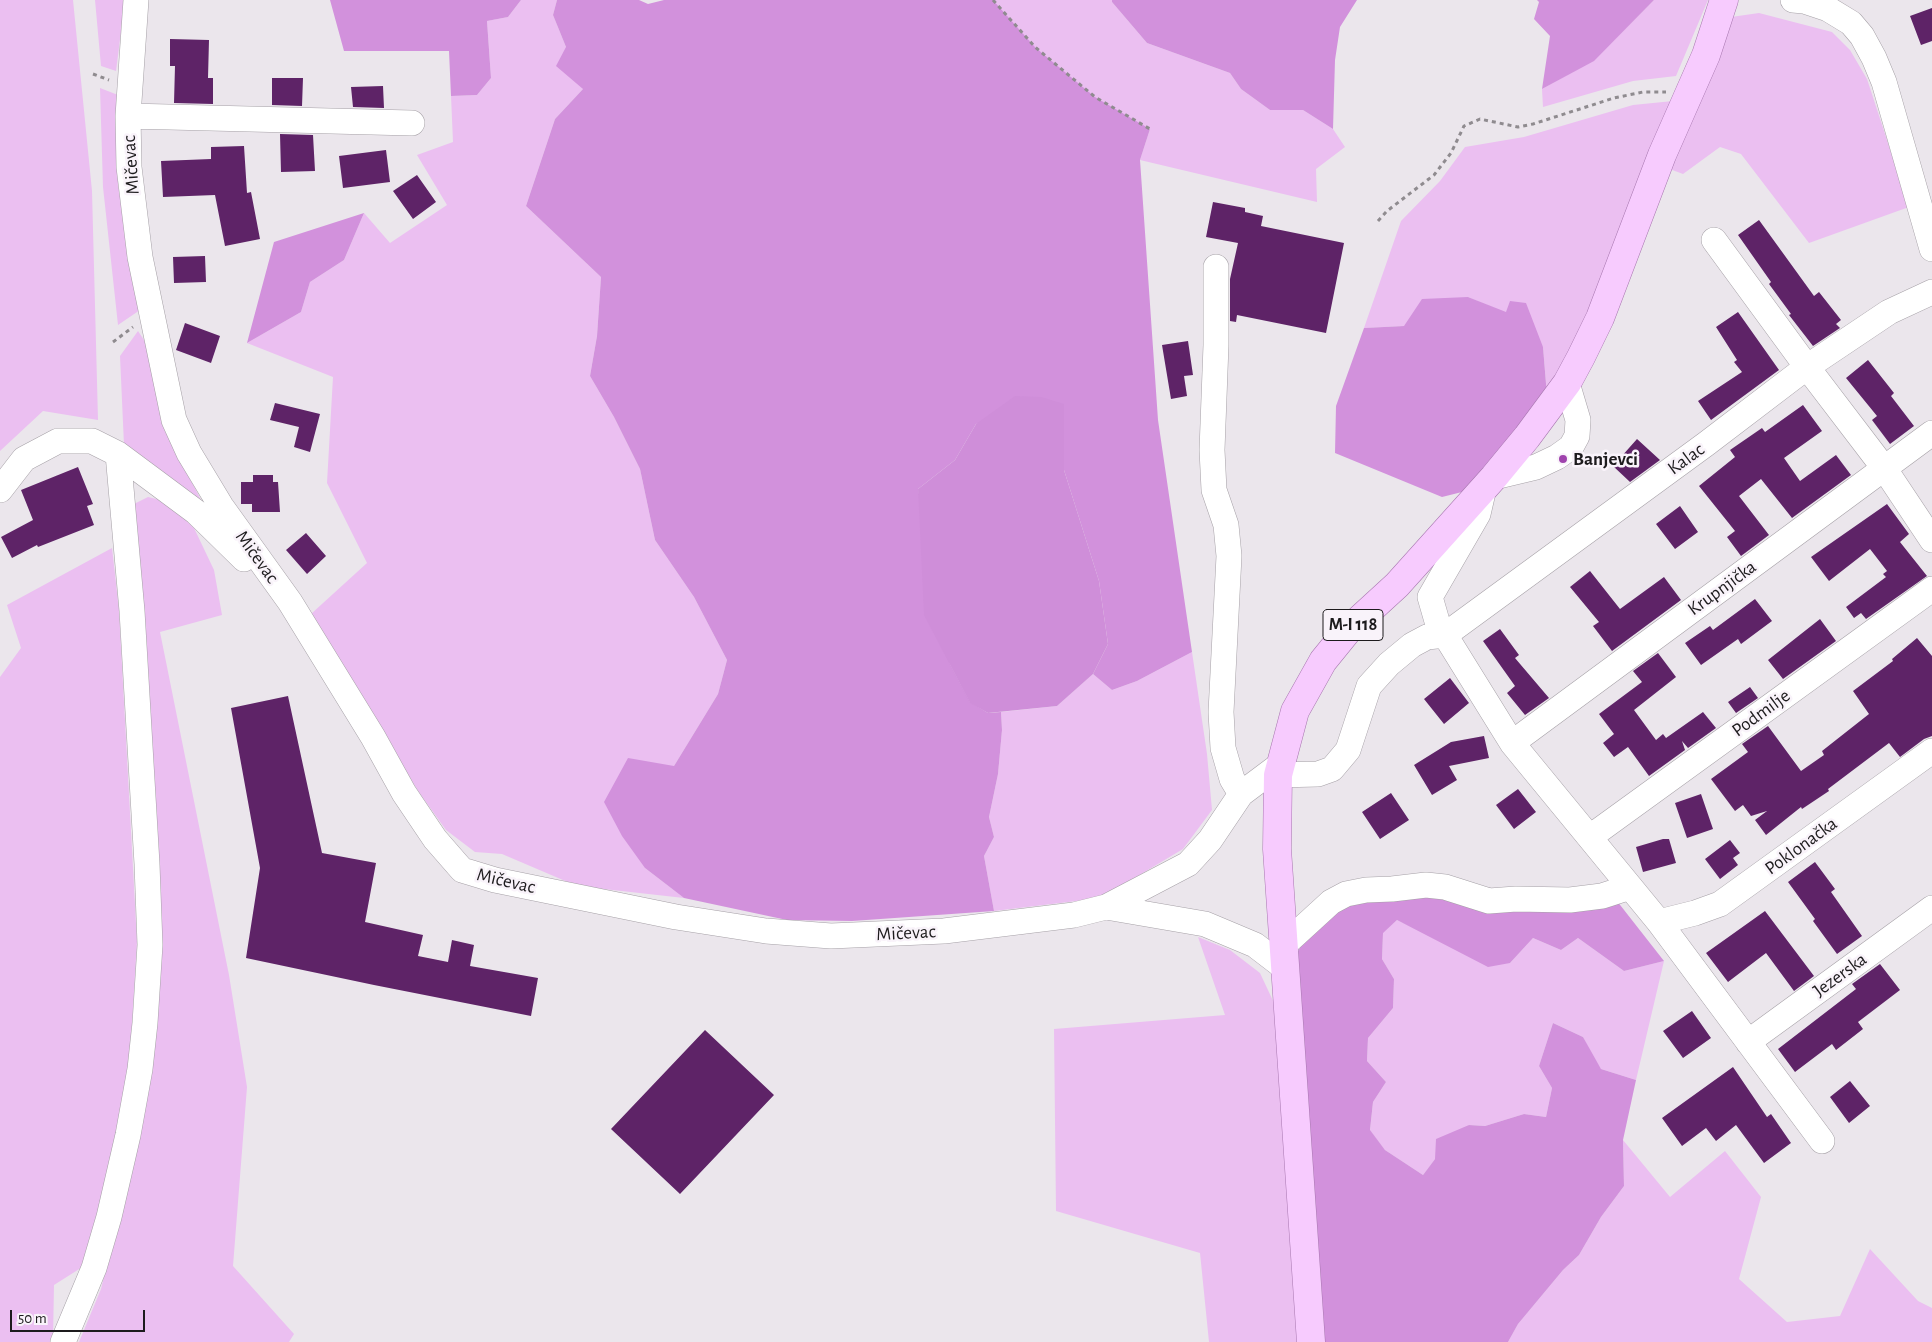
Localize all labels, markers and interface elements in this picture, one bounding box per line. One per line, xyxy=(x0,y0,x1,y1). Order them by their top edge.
street label: Mičevac xyxy=(118,135,144,195)
street label: Kalac xyxy=(1663,438,1709,480)
place label: Banjevci xyxy=(1573,448,1638,470)
marker: Banjevci xyxy=(1557,453,1569,465)
street label: Mičevac xyxy=(230,526,284,588)
street label: Krupnjička xyxy=(1683,555,1761,621)
road number: M-I 118 xyxy=(1323,610,1383,640)
street label: Podmilje xyxy=(1727,684,1795,742)
street label: Poklonačka xyxy=(1760,812,1842,880)
street label: Mičevac xyxy=(474,863,538,899)
street label: Mičevac xyxy=(876,920,936,946)
street label: Jezerska xyxy=(1809,948,1871,1002)
scale bar xyxy=(12,1300,148,1332)
text: 50 m xyxy=(18,1311,47,1326)

